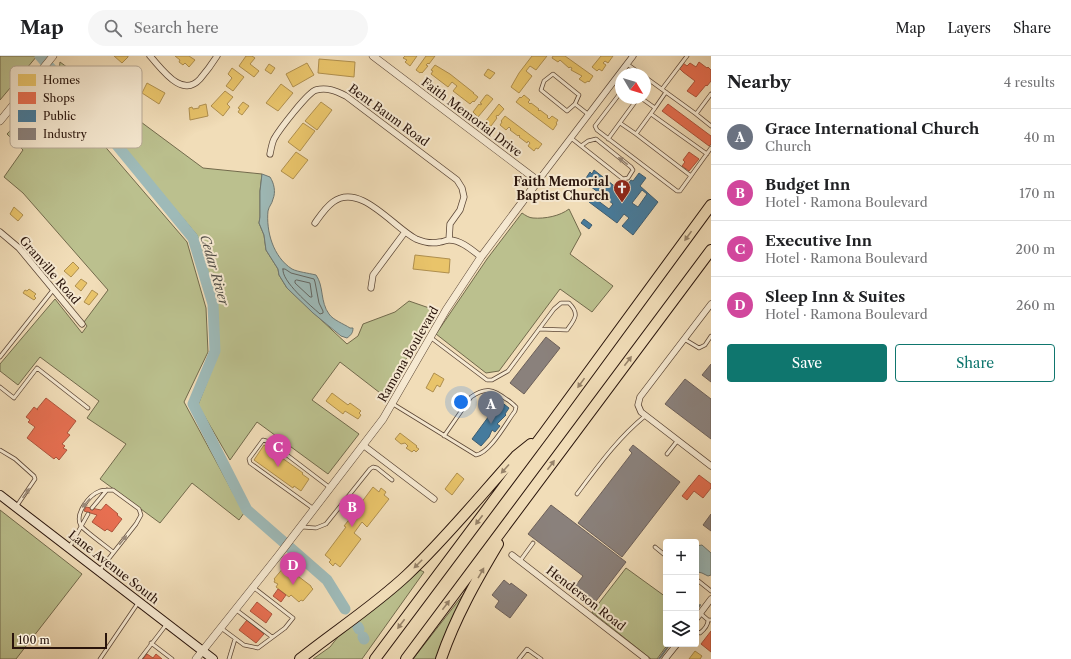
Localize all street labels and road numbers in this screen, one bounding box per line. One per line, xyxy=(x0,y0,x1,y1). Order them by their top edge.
street label: Faith Memorial Drive xyxy=(419,74,526,160)
street label: Bent Baum Road xyxy=(346,81,433,150)
street label: Granville Road xyxy=(16,233,84,308)
street label: Ramona Boulevard xyxy=(374,303,442,405)
street label: Lane Avenue South xyxy=(66,527,163,607)
street label: Henderson Road xyxy=(543,562,629,634)

